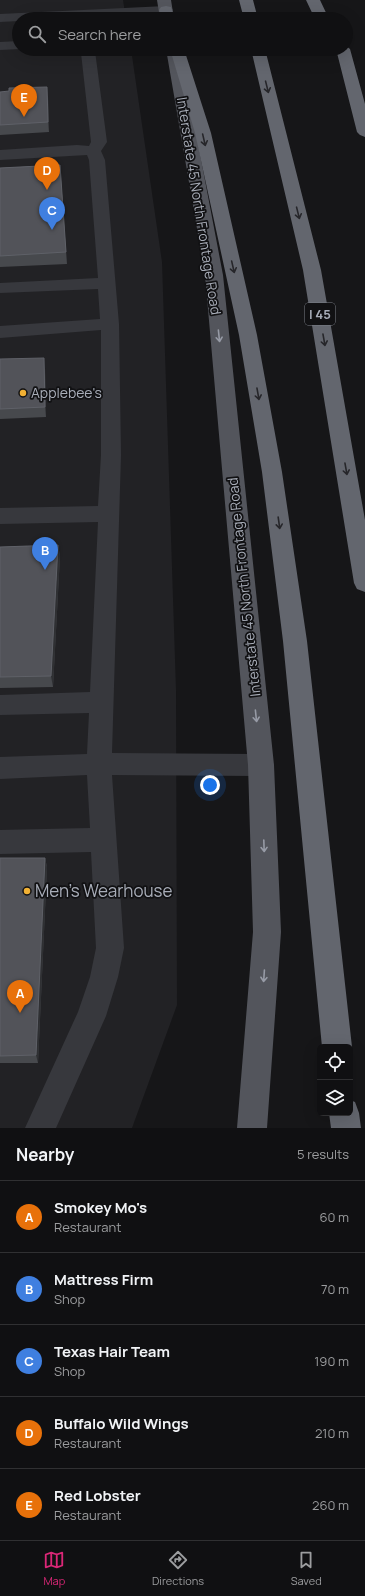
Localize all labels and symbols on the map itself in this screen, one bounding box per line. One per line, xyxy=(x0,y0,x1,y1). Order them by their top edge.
one-way arrow xyxy=(264,80,271,93)
pin: E xyxy=(11,84,37,117)
street label: Interstate 45 North Frontage Road xyxy=(173,96,226,316)
one-way arrow xyxy=(201,133,209,146)
pin: D xyxy=(34,157,60,190)
pin: C xyxy=(39,197,65,230)
one-way arrow xyxy=(295,206,302,219)
one-way arrow xyxy=(229,260,237,273)
road number: I 45 xyxy=(305,303,335,325)
one-way arrow xyxy=(216,329,223,342)
one-way arrow xyxy=(320,334,328,347)
place label: Applebee's xyxy=(31,383,102,402)
one-way arrow xyxy=(255,387,263,400)
marker: Applebee's xyxy=(18,388,28,398)
one-way arrow xyxy=(342,462,350,475)
street label: Interstate 45 North Frontage Road xyxy=(223,477,264,697)
one-way arrow xyxy=(275,516,283,529)
pin: B xyxy=(32,537,58,570)
one-way arrow xyxy=(252,709,260,722)
your location xyxy=(200,775,220,795)
one-way arrow xyxy=(260,839,268,852)
place label: Men's Wearhouse xyxy=(35,879,173,902)
marker: Men's Wearhouse xyxy=(22,886,32,896)
one-way arrow xyxy=(260,969,267,982)
pin: A xyxy=(7,980,33,1013)

